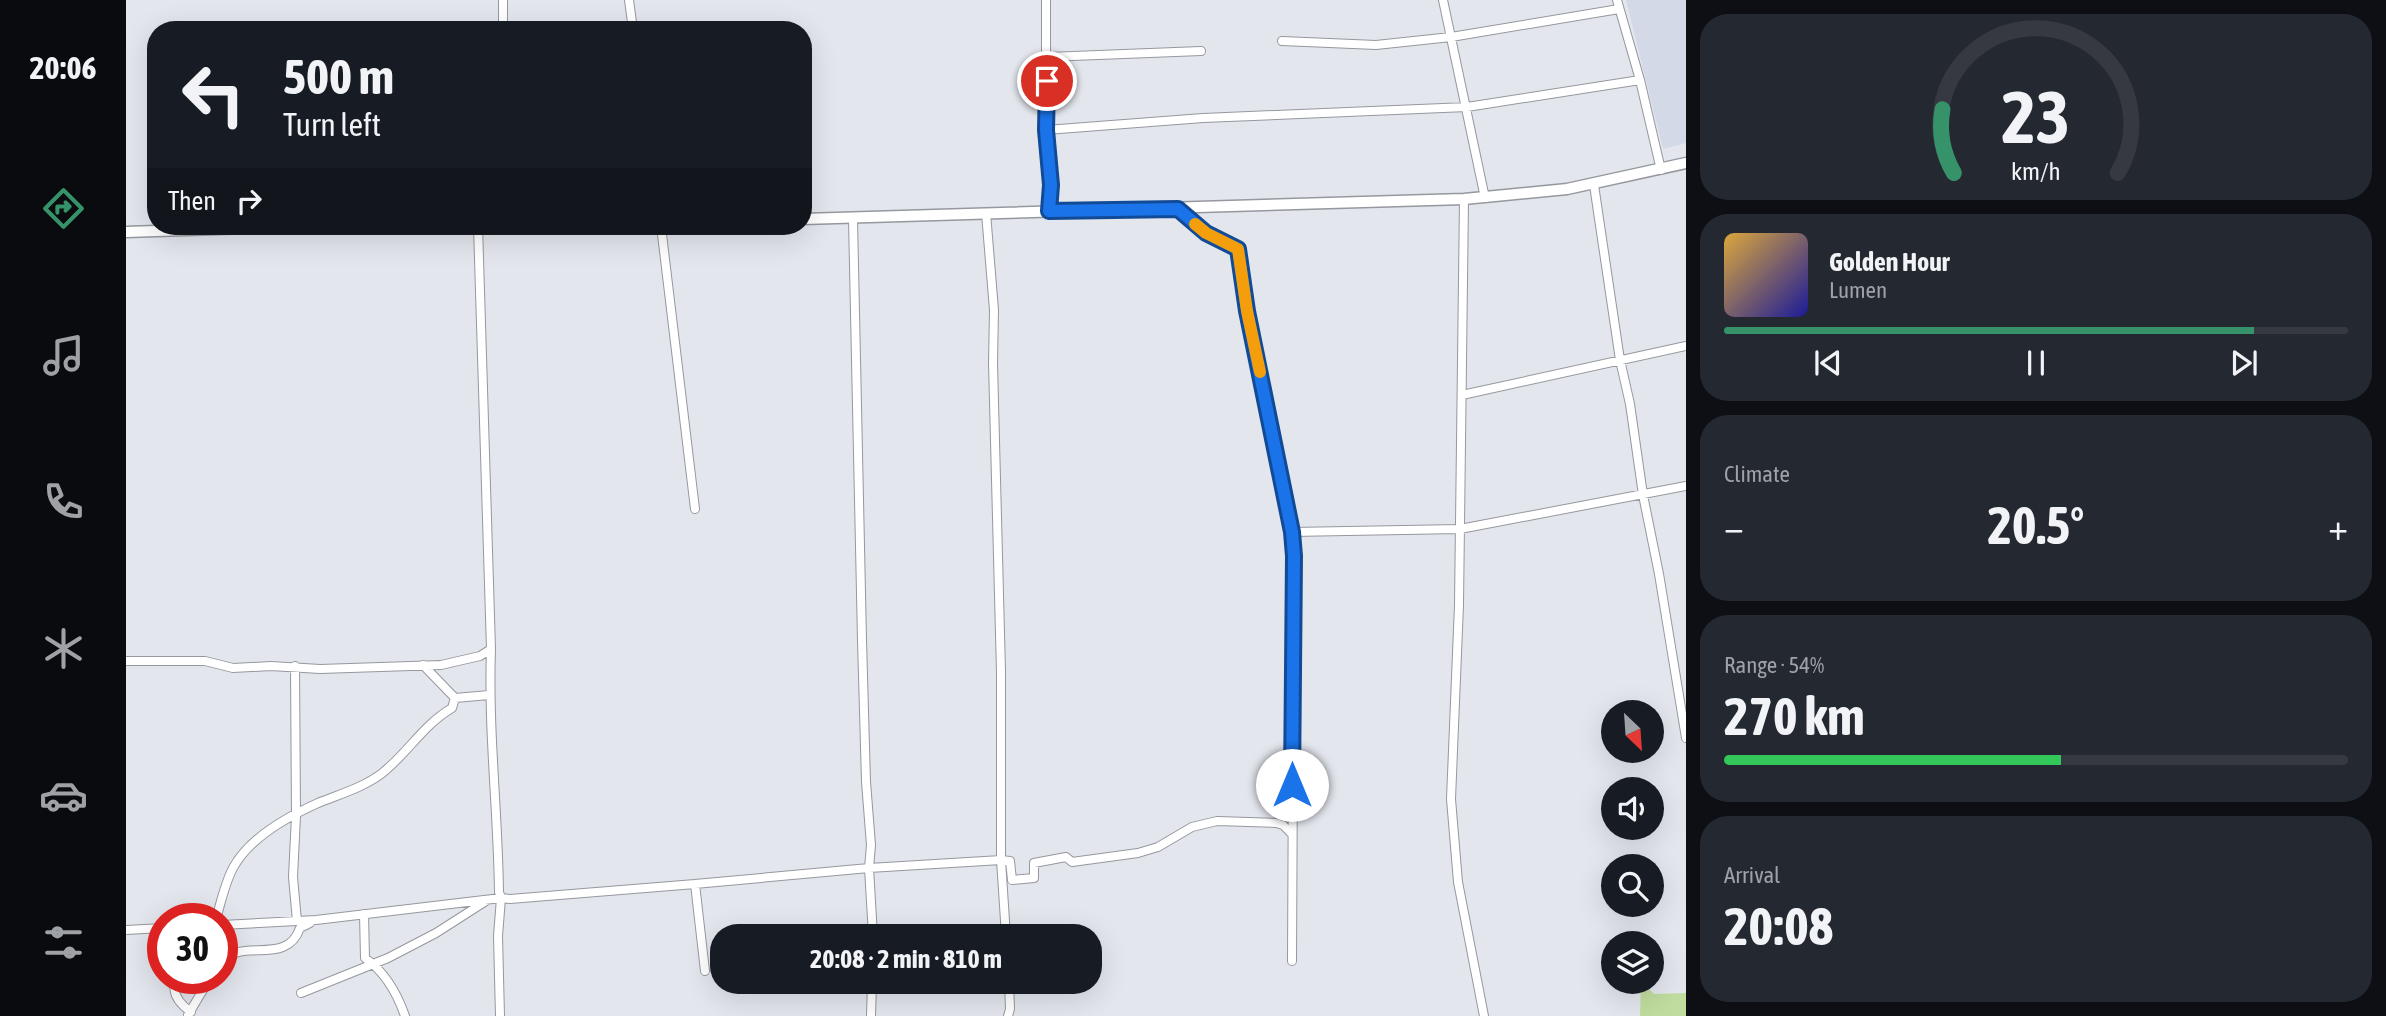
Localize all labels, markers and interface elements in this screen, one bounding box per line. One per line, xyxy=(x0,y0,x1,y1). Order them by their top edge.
text: 500 m xyxy=(283,48,394,104)
text: 20:06 xyxy=(29,49,97,86)
icon: left xyxy=(168,49,259,140)
pin xyxy=(1017,51,1077,111)
icon: arrive xyxy=(1028,62,1066,100)
text: 23 xyxy=(2002,76,2070,159)
text: Turn left xyxy=(283,106,381,143)
text: km/h xyxy=(2011,157,2061,185)
icon: right xyxy=(230,182,268,220)
icon: directions xyxy=(39,184,88,233)
text: Then xyxy=(168,186,216,216)
text: Golden Hour xyxy=(1829,247,1949,277)
text: Lumen xyxy=(1829,277,1887,303)
icon: music xyxy=(39,331,88,380)
icon: previous xyxy=(1809,344,1847,382)
icon: pause xyxy=(2017,344,2055,382)
icon: next xyxy=(2225,344,2263,382)
text: Climate xyxy=(1724,461,1790,487)
icon: phone xyxy=(39,477,88,526)
text: 20.5° xyxy=(1988,495,2084,555)
text: − xyxy=(1724,505,1744,548)
text: + xyxy=(2328,505,2348,548)
icon: climate xyxy=(39,624,88,673)
text: Range · 54% xyxy=(1724,652,1824,678)
text: 270 km xyxy=(1724,686,1865,746)
north arrow xyxy=(1601,700,1664,763)
map controls xyxy=(1601,700,1664,994)
position arrow xyxy=(1255,748,1329,822)
icon: car xyxy=(39,771,88,820)
button: sound xyxy=(1601,777,1664,840)
button: search xyxy=(1601,854,1664,917)
text: Arrival xyxy=(1724,862,1780,888)
text: 20:08 xyxy=(1724,896,1833,956)
speed limit sign: 30 xyxy=(147,903,238,994)
icon: filters xyxy=(39,918,88,967)
button: layers xyxy=(1601,931,1664,994)
text: 20:08 · 2 min · 810 m xyxy=(810,944,1002,974)

